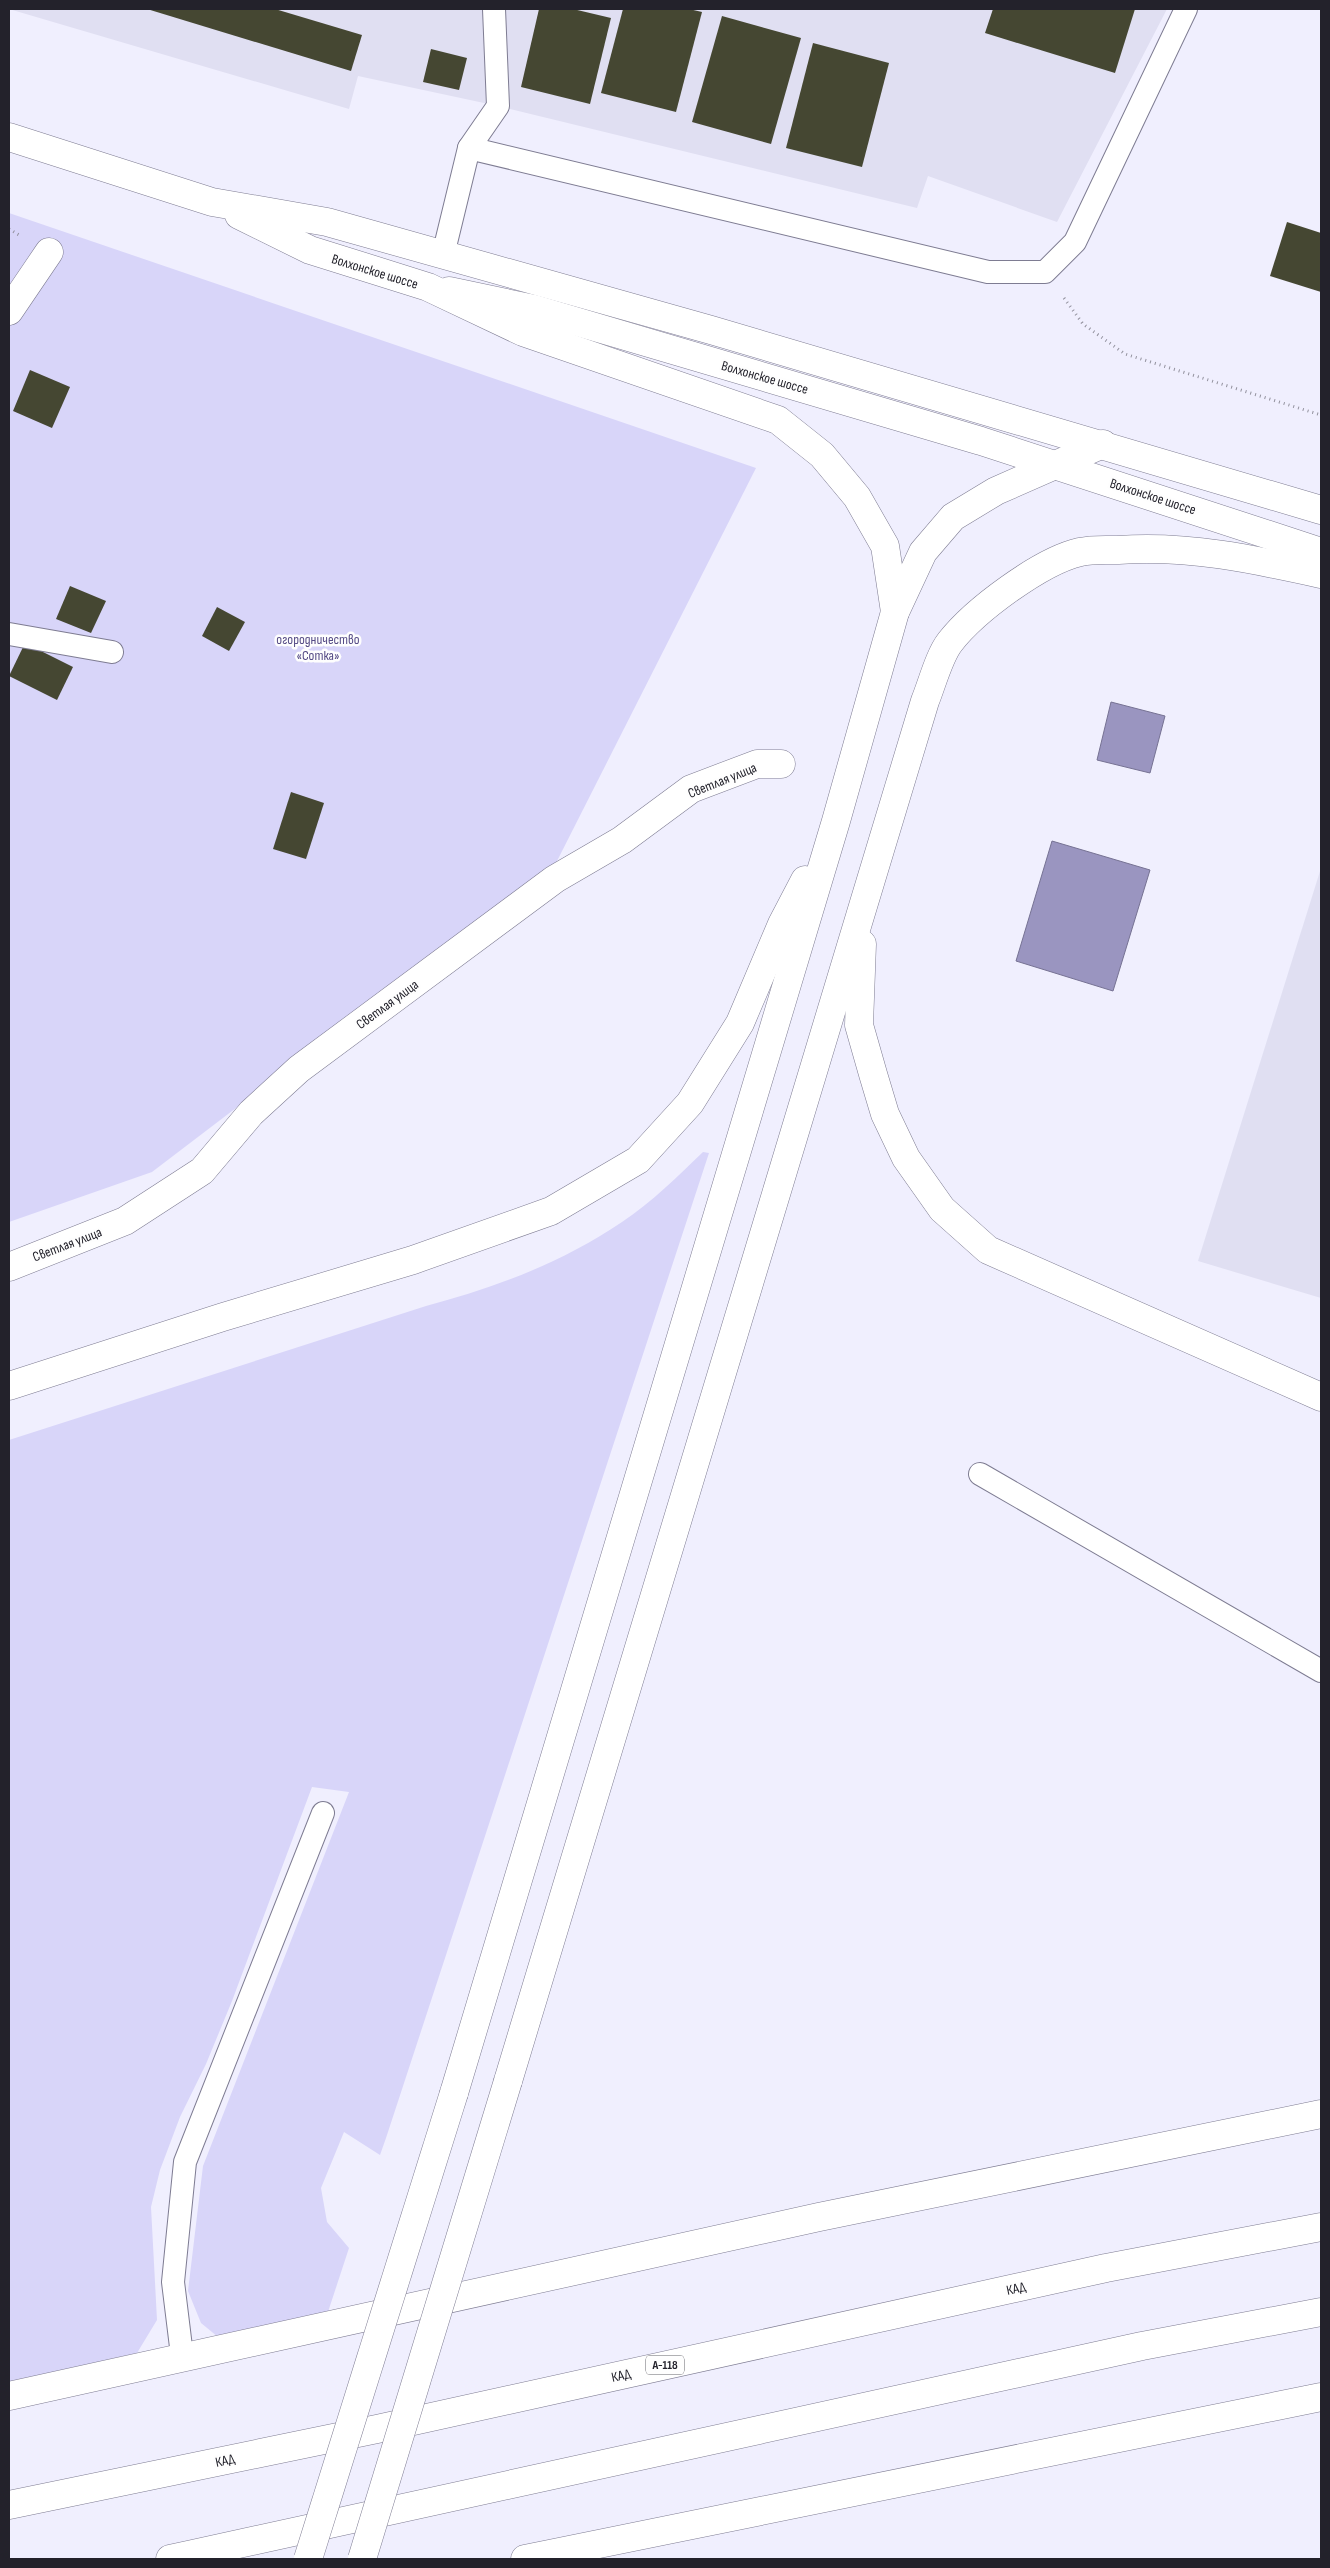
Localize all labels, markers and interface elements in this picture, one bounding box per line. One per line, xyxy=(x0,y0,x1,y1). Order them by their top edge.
street label: Волхонское шоссе xyxy=(330,250,420,293)
street label: Волхонское шоссе xyxy=(719,357,810,398)
street label: Волхонское шоссе xyxy=(1108,475,1198,518)
park label: огородничество «Сотка» xyxy=(276,631,360,664)
street label: Светлая улица xyxy=(685,759,759,802)
street label: Светлая улица xyxy=(353,976,422,1033)
street label: Светлая улица xyxy=(30,1223,104,1265)
street label: КАД xyxy=(1005,2278,1028,2299)
road number: А-118 xyxy=(646,2356,684,2374)
street label: КАД xyxy=(610,2365,633,2386)
street label: КАД xyxy=(214,2450,237,2471)

